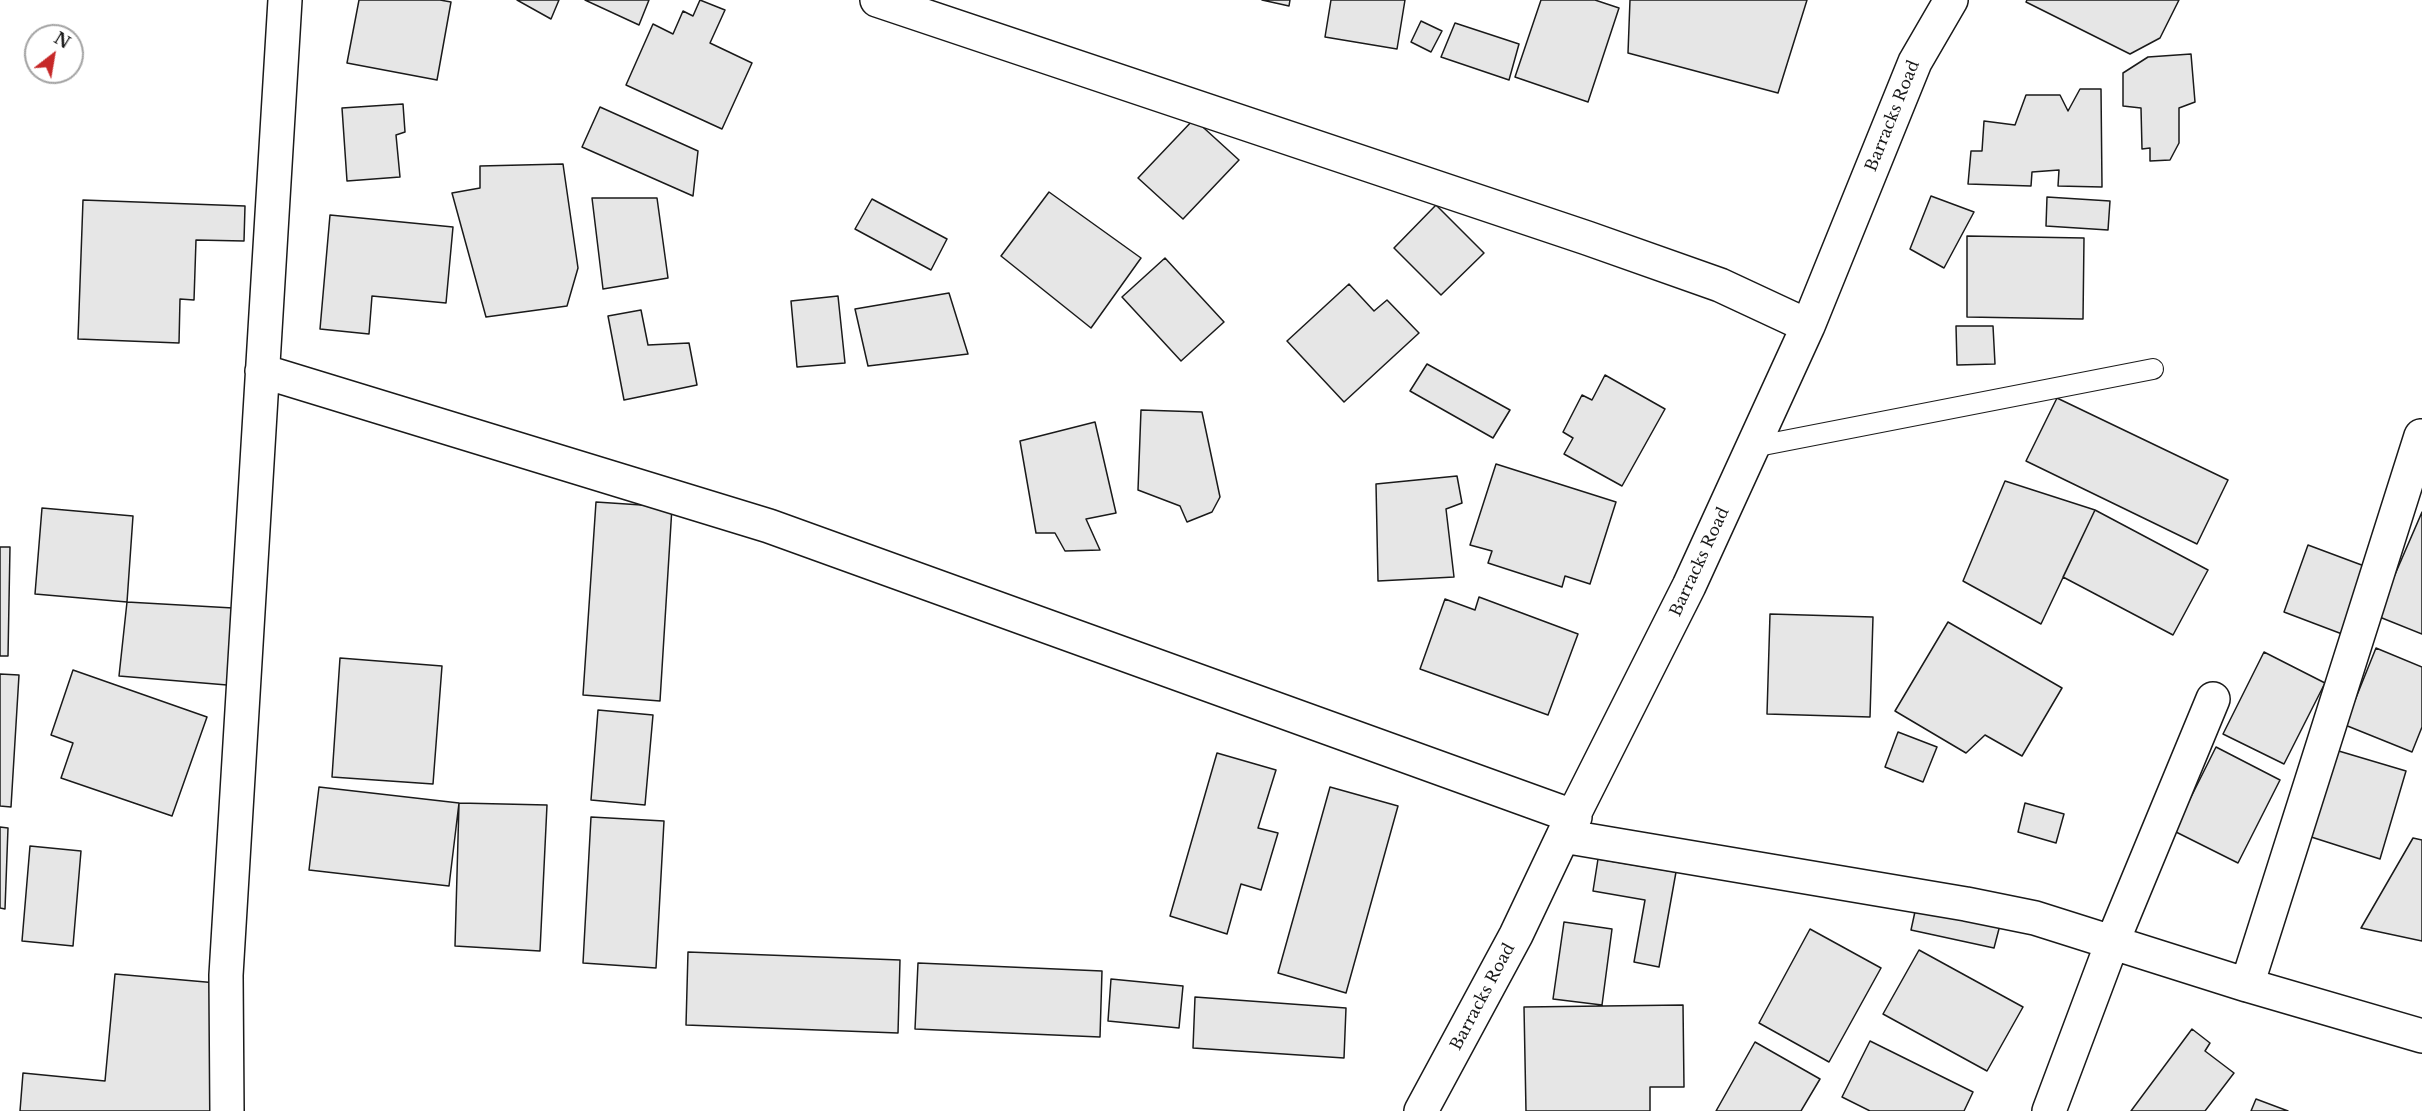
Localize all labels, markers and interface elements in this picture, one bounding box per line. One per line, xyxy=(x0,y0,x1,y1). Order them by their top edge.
north arrow xyxy=(24,24,84,84)
text: N xyxy=(51,28,74,53)
street label: Barracks Road xyxy=(1862,58,1924,174)
street label: Barracks Road xyxy=(1666,504,1734,620)
street label: Barracks Road xyxy=(1447,940,1519,1054)

